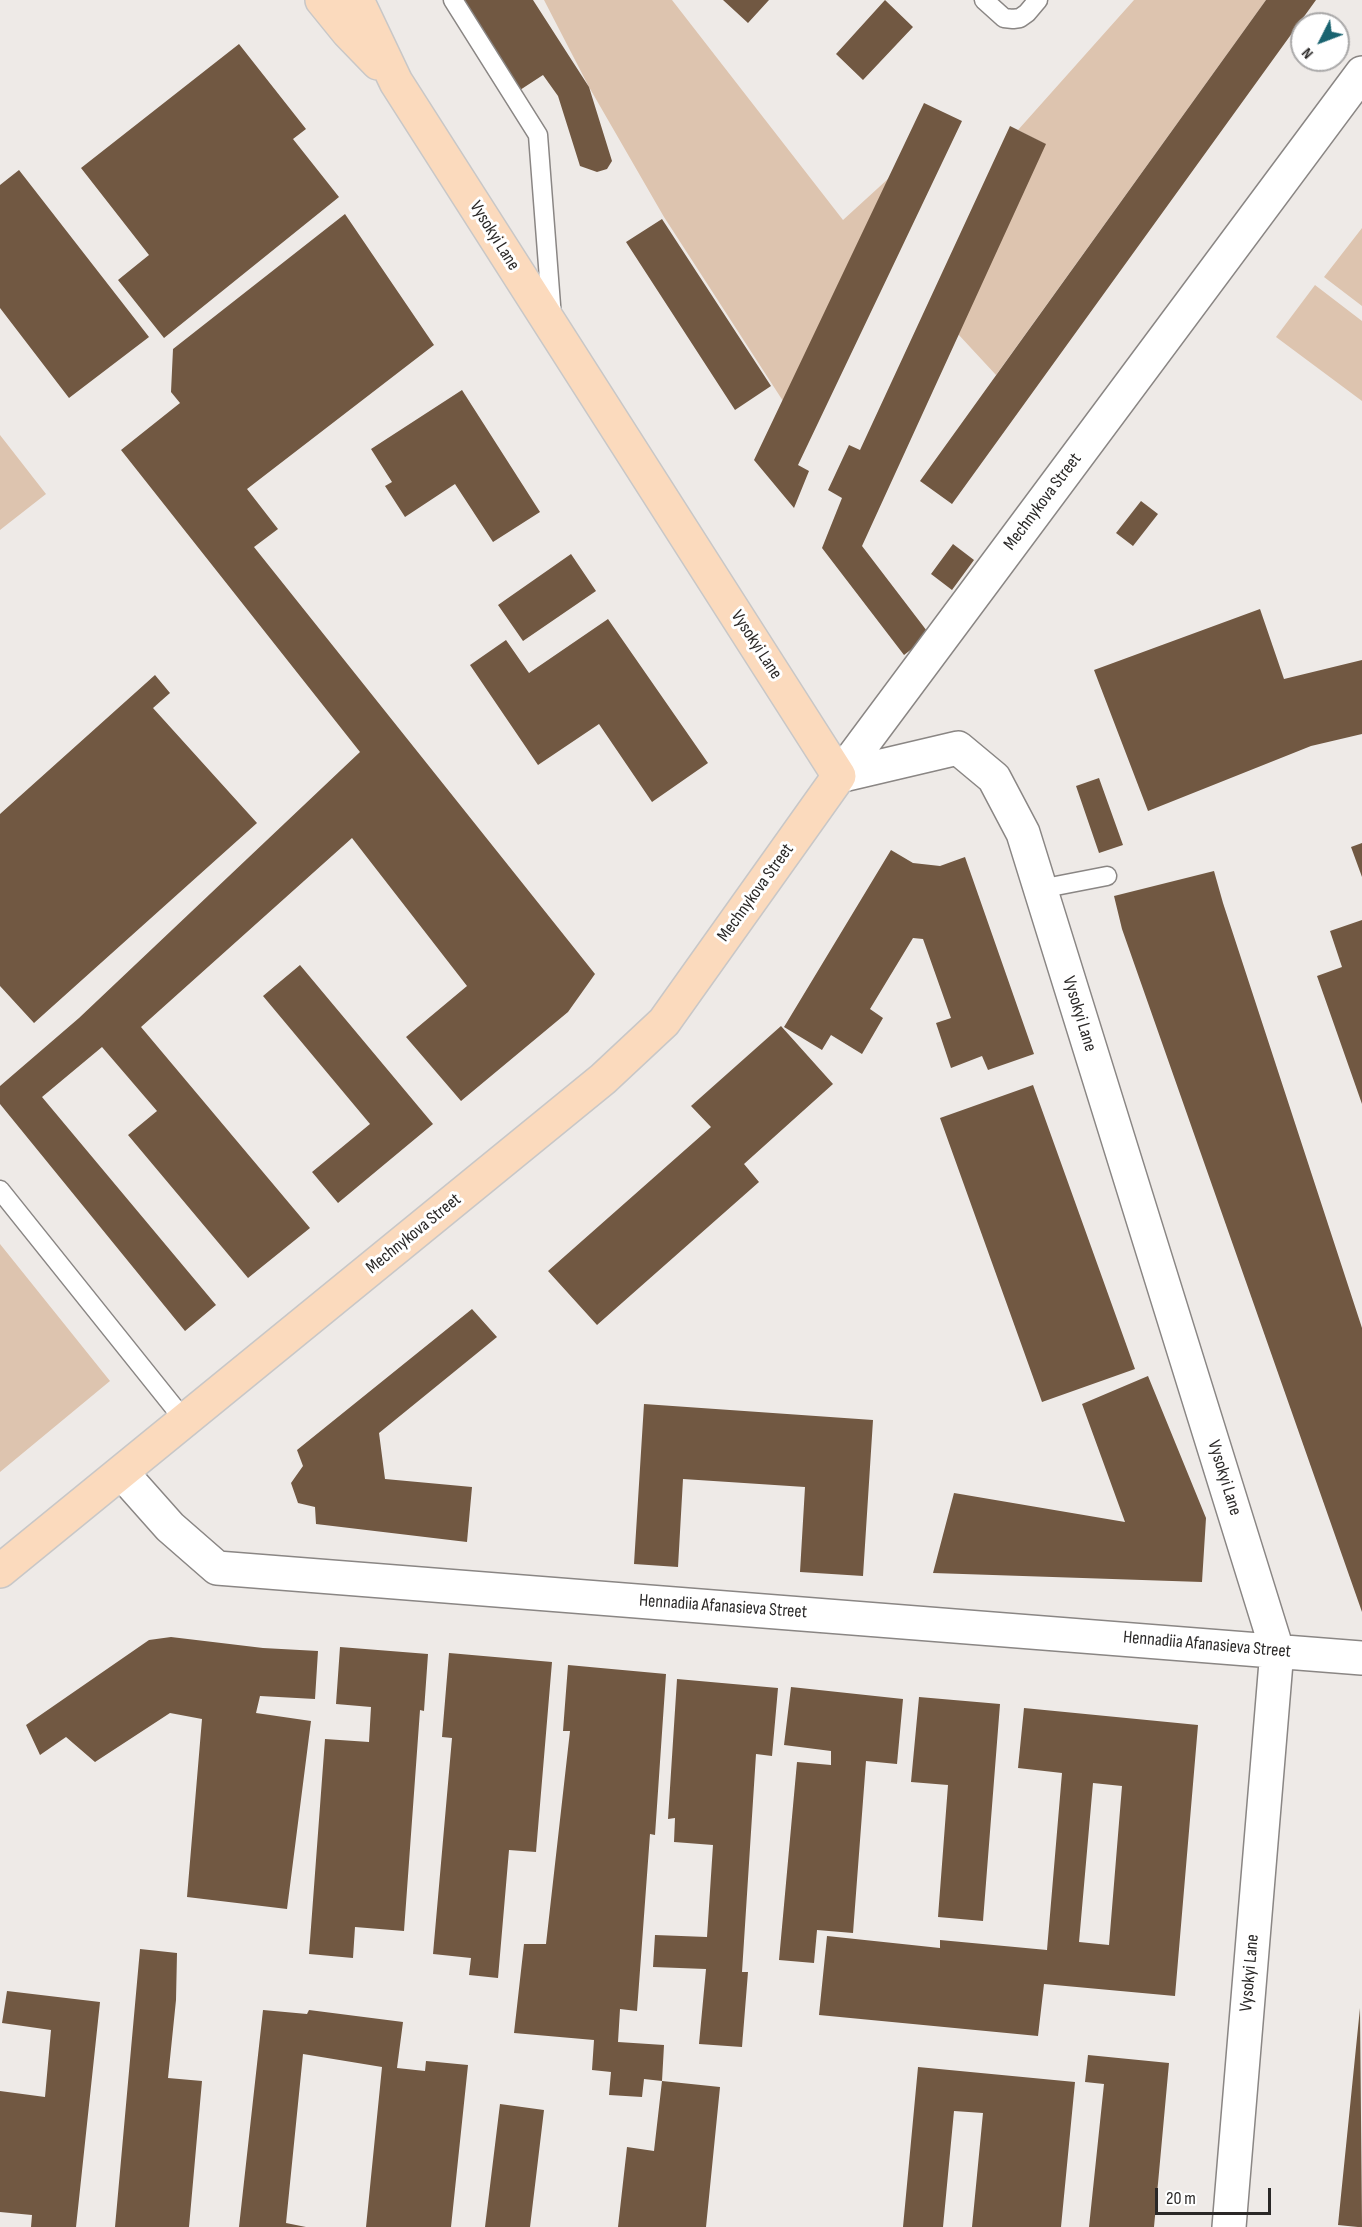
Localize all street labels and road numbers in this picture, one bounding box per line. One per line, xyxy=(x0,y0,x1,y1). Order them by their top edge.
street label: Vysokyi Lane xyxy=(464,197,524,275)
street label: Mechnykova Street xyxy=(1000,449,1086,555)
street label: Vysokyi Lane xyxy=(726,607,786,683)
street label: Mechnykova Street xyxy=(713,840,799,946)
street label: Vysokyi Lane xyxy=(1057,974,1101,1054)
street label: Mechnykova Street xyxy=(362,1189,466,1279)
street label: Vysokyi Lane xyxy=(1202,1438,1246,1518)
street label: Hennadiia Afanasieva Street xyxy=(638,1590,808,1624)
street label: Hennadiia Afanasieva Street xyxy=(1122,1627,1292,1663)
street label: Vysokyi Lane xyxy=(1236,1933,1264,2013)

